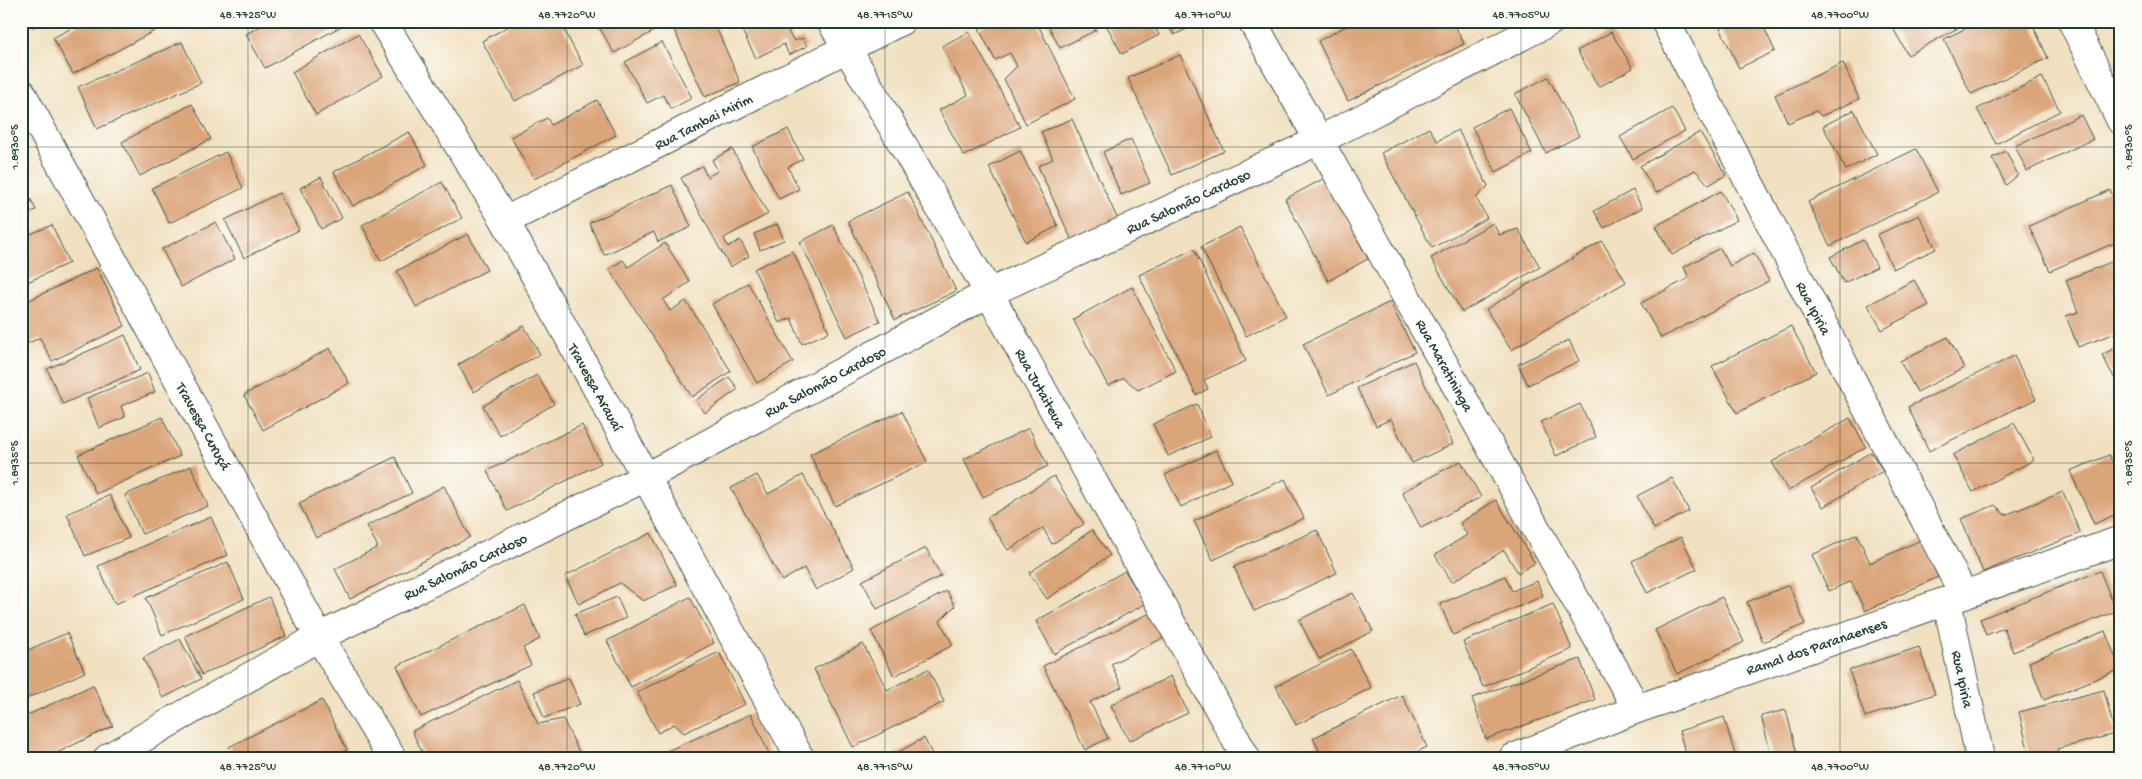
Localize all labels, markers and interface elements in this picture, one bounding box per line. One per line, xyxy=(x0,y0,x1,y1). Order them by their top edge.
text: 48.7725°W xyxy=(220,9,276,23)
text: 48.7720°W xyxy=(539,9,595,23)
text: 48.7715°W xyxy=(857,9,913,23)
text: 48.7710°W xyxy=(1175,9,1231,23)
text: 48.7705°W xyxy=(1492,9,1550,23)
text: 48.7700°W xyxy=(1811,9,1869,23)
street label: Rua Tambai Mirim xyxy=(652,90,756,155)
text: 1.8930°S xyxy=(9,124,23,171)
text: 1.8930°S xyxy=(2123,124,2137,171)
street label: Rua Salomão Cardoso xyxy=(1124,166,1254,240)
street label: Rua Ipiria xyxy=(1791,279,1834,339)
street label: Rua Maratininga xyxy=(1410,317,1476,416)
street label: Travessa Arauaí xyxy=(562,340,626,436)
street label: Rua Salomão Cardoso xyxy=(762,343,890,422)
street label: Rua Jutaiteua xyxy=(1010,346,1069,433)
street label: Travessa Curuçá xyxy=(170,379,234,475)
text: 1.8935°S xyxy=(9,440,23,486)
text: 1.8935°S xyxy=(2123,440,2137,486)
street label: Rua Salomão Cardoso xyxy=(401,530,531,606)
street label: Ramal dos Paranaenses xyxy=(1744,615,1890,680)
street label: Rua Ipiria xyxy=(1946,649,1976,710)
text: 48.7725°W xyxy=(220,761,276,775)
text: 48.7720°W xyxy=(539,761,595,775)
text: 48.7715°W xyxy=(857,761,913,775)
text: 48.7710°W xyxy=(1175,761,1231,775)
text: 48.7705°W xyxy=(1492,761,1550,775)
text: 48.7700°W xyxy=(1811,761,1869,775)

